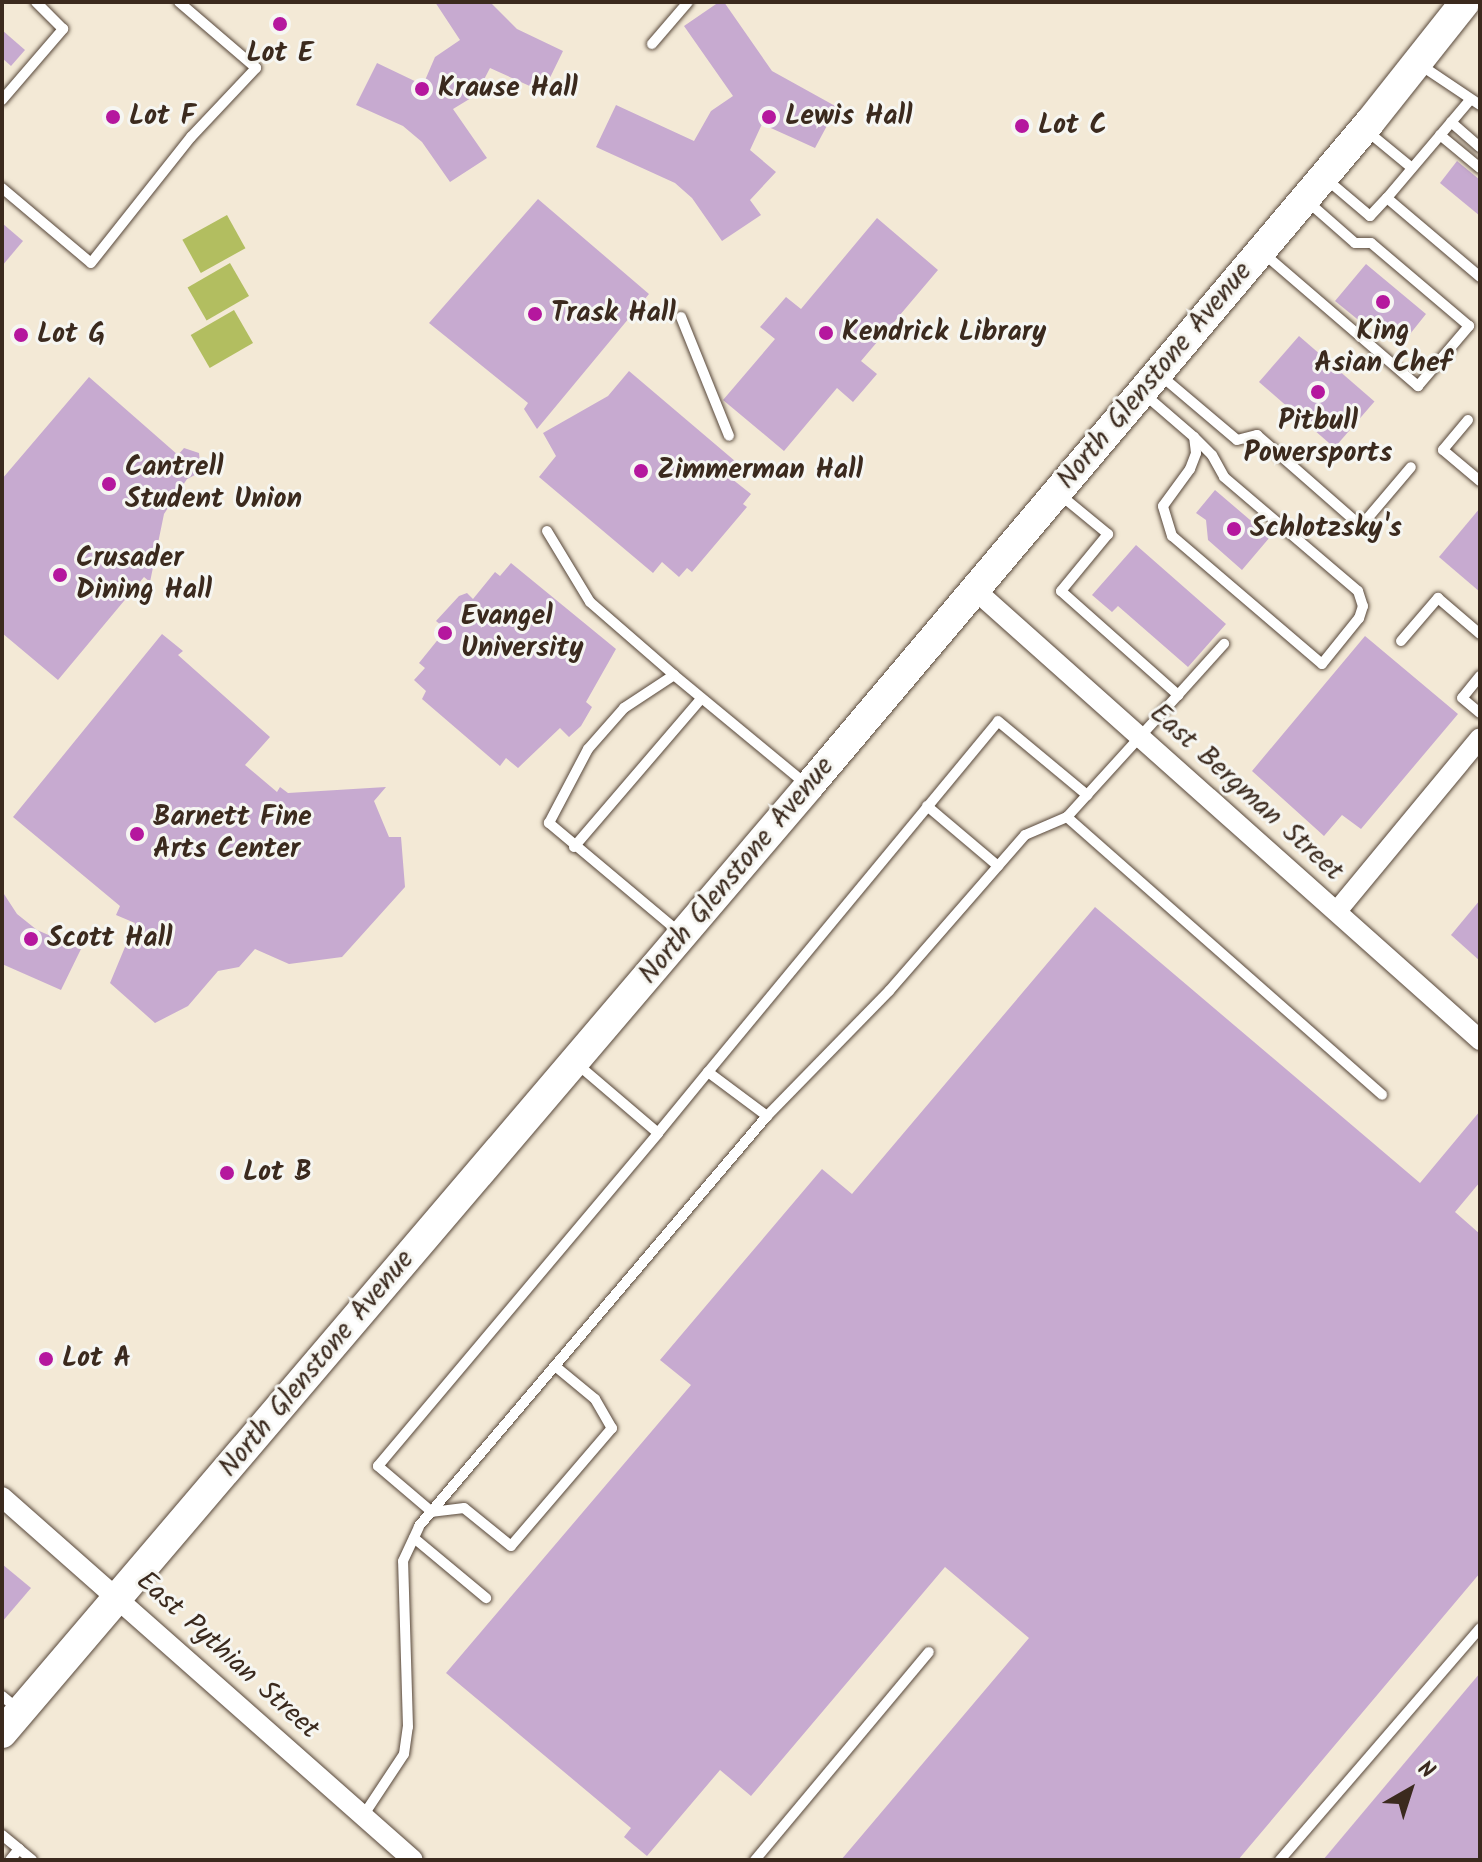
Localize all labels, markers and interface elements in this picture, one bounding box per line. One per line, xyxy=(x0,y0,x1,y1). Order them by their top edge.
marker: Lot E xyxy=(271,15,289,33)
place label: Lot E xyxy=(247,37,313,71)
place label: Krause Hall xyxy=(438,72,578,106)
marker: Krause Hall xyxy=(413,80,431,98)
place label: Lot F xyxy=(129,100,196,134)
place label: Lewis Hall xyxy=(785,100,912,134)
marker: Lot F xyxy=(104,108,122,126)
marker: Lewis Hall xyxy=(760,108,778,126)
place label: Lot C xyxy=(1038,109,1107,143)
marker: Lot C xyxy=(1013,117,1031,135)
street label: North Glenstone Avenue xyxy=(1050,256,1260,496)
marker: King Asian Chef xyxy=(1374,293,1392,311)
place label: Trask Hall xyxy=(551,297,676,331)
marker: Trask Hall xyxy=(526,305,544,323)
place label: King Asian Chef xyxy=(1314,315,1452,381)
place label: Kendrick Library xyxy=(842,316,1046,350)
place label: Lot G xyxy=(37,318,105,352)
marker: Kendrick Library xyxy=(817,324,835,342)
marker: Lot G xyxy=(12,326,30,344)
marker: Pitbull Powersports xyxy=(1309,383,1327,401)
place label: Pitbull Powersports xyxy=(1244,405,1392,471)
place label: Cantrell Student Union xyxy=(125,451,302,517)
place label: Zimmerman Hall xyxy=(657,454,863,488)
marker: Zimmerman Hall xyxy=(632,462,650,480)
marker: Cantrell Student Union xyxy=(100,475,118,493)
place label: Schlotzsky's xyxy=(1250,512,1402,546)
marker: Schlotzsky's xyxy=(1225,520,1243,538)
place label: Crusader Dining Hall xyxy=(76,542,212,608)
marker: Crusader Dining Hall xyxy=(51,566,69,584)
place label: Evangel University xyxy=(461,600,584,666)
marker: Evangel University xyxy=(436,624,454,642)
street label: East Bergman Street xyxy=(1142,697,1350,889)
street label: North Glenstone Avenue xyxy=(632,751,842,991)
place label: Barnett Fine Arts Center xyxy=(153,801,312,867)
marker: Barnett Fine Arts Center xyxy=(128,825,146,843)
place label: Scott Hall xyxy=(47,922,172,956)
marker: Scott Hall xyxy=(22,930,40,948)
place label: Lot B xyxy=(243,1156,312,1190)
marker: Lot B xyxy=(218,1164,236,1182)
street label: North Glenstone Avenue xyxy=(212,1244,422,1484)
place label: Lot A xyxy=(62,1342,131,1376)
marker: Lot A xyxy=(37,1350,55,1368)
street label: East Pythian Street xyxy=(129,1565,325,1747)
north arrow xyxy=(1370,1750,1450,1830)
text: N xyxy=(1409,1753,1442,1789)

